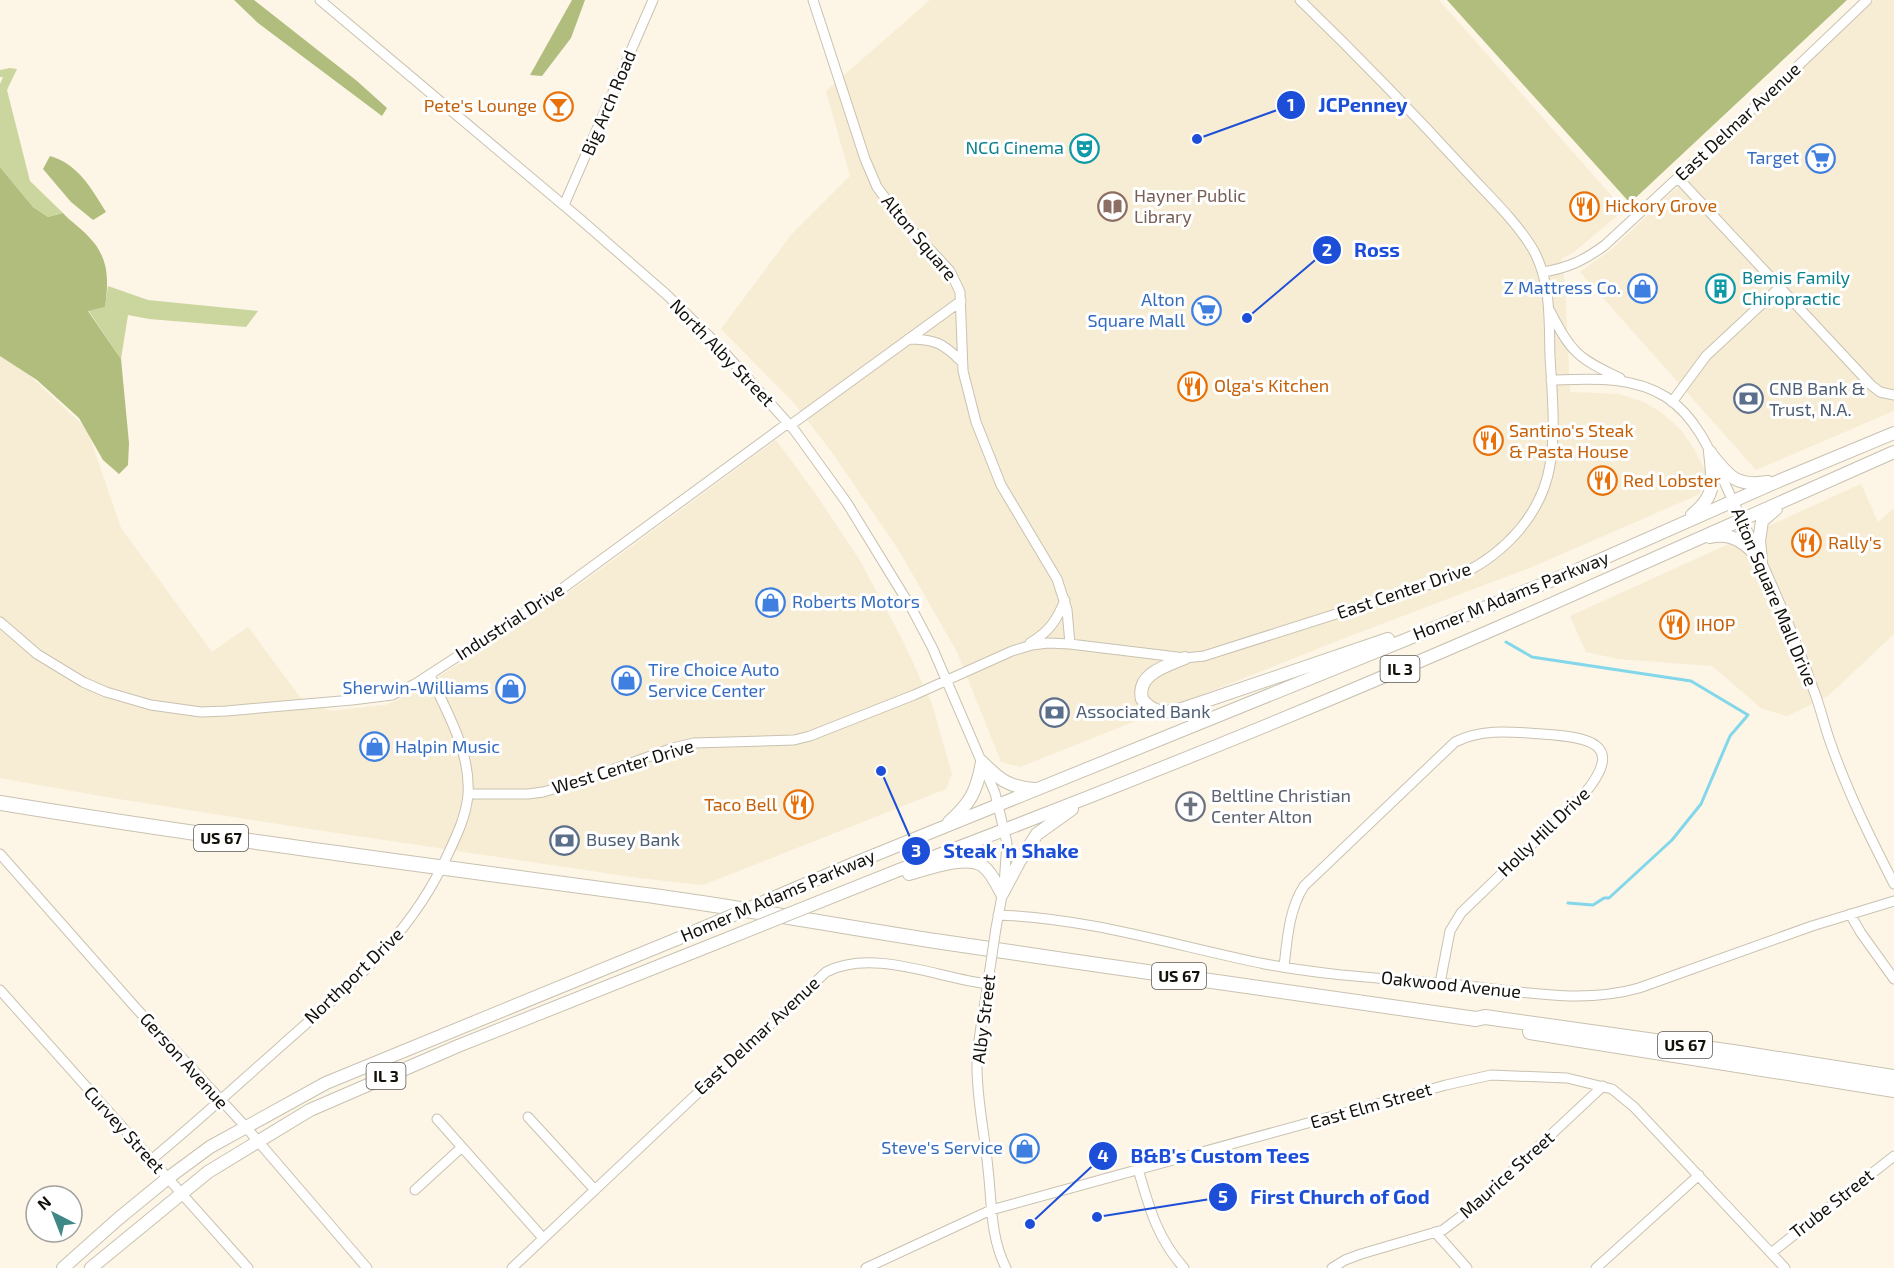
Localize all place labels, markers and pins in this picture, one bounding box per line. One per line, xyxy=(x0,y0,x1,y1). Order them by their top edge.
callout: JCPenney xyxy=(1276,86,1419,124)
bar icon: Pete's Lounge xyxy=(542,90,574,122)
place label: Pete's Lounge xyxy=(424,94,537,116)
theatre icon: NCG Cinema xyxy=(1069,132,1101,164)
place label: NCG Cinema xyxy=(965,136,1064,158)
supermarket icon: Target xyxy=(1804,142,1836,174)
place label: Target xyxy=(1747,146,1799,168)
place label: Hayner Public Library xyxy=(1134,184,1246,227)
library icon: Hayner Public Library xyxy=(1097,190,1129,222)
restaurant icon: Hickory Grove xyxy=(1568,190,1600,222)
place label: Hickory Grove xyxy=(1605,194,1717,216)
callout: Ross xyxy=(1312,231,1412,269)
place label: Bemis Family Chiropractic xyxy=(1742,266,1851,309)
shop icon: Z Mattress Co. xyxy=(1626,272,1658,304)
building icon: Bemis Family Chiropractic xyxy=(1705,272,1737,304)
place label: Z Mattress Co. xyxy=(1504,276,1621,298)
place label: Alton Square Mall xyxy=(1087,288,1186,331)
supermarket icon: Alton Square Mall xyxy=(1190,294,1222,326)
restaurant icon: Olga's Kitchen xyxy=(1177,370,1209,402)
place label: Olga's Kitchen xyxy=(1214,374,1329,396)
place label: CNB Bank & Trust, N.A. xyxy=(1769,377,1866,420)
bank icon: CNB Bank & Trust, N.A. xyxy=(1732,383,1764,415)
place label: Santino's Steak & Pasta House xyxy=(1509,419,1634,462)
restaurant icon: Santino's Steak & Pasta House xyxy=(1472,425,1504,457)
restaurant icon: Red Lobster xyxy=(1586,465,1618,497)
place label: Red Lobster xyxy=(1623,469,1721,491)
restaurant icon: Rally's xyxy=(1791,527,1823,559)
place label: Rally's xyxy=(1828,531,1882,553)
shop icon: Roberts Motors xyxy=(755,586,787,618)
place label: Roberts Motors xyxy=(792,590,920,612)
restaurant icon: IHOP xyxy=(1659,609,1691,641)
place label: IHOP xyxy=(1696,613,1735,635)
place label: Tire Choice Auto Service Center xyxy=(648,658,779,701)
shop icon: Tire Choice Auto Service Center xyxy=(611,664,643,696)
shop icon: Sherwin-Williams xyxy=(494,672,526,704)
place label: Sherwin-Williams xyxy=(342,676,489,698)
bank icon: Associated Bank xyxy=(1039,696,1071,728)
place label: Associated Bank xyxy=(1076,700,1210,722)
shop icon: Halpin Music xyxy=(358,731,390,763)
place label: Halpin Music xyxy=(395,735,500,757)
place label: Beltline Christian Center Alton xyxy=(1211,784,1351,827)
restaurant icon: Taco Bell xyxy=(782,789,814,821)
church icon: Beltline Christian Center Alton xyxy=(1174,790,1206,822)
place label: Taco Bell xyxy=(704,793,778,815)
bank icon: Busey Bank xyxy=(549,824,581,856)
place label: Busey Bank xyxy=(586,828,680,850)
callout: Steak 'n Shake xyxy=(901,832,1091,870)
shop icon: Steve's Service xyxy=(1008,1132,1040,1164)
place label: Steve's Service xyxy=(881,1136,1003,1158)
callout: B&B's Custom Tees xyxy=(1088,1137,1321,1175)
callout: First Church of God xyxy=(1208,1178,1442,1216)

